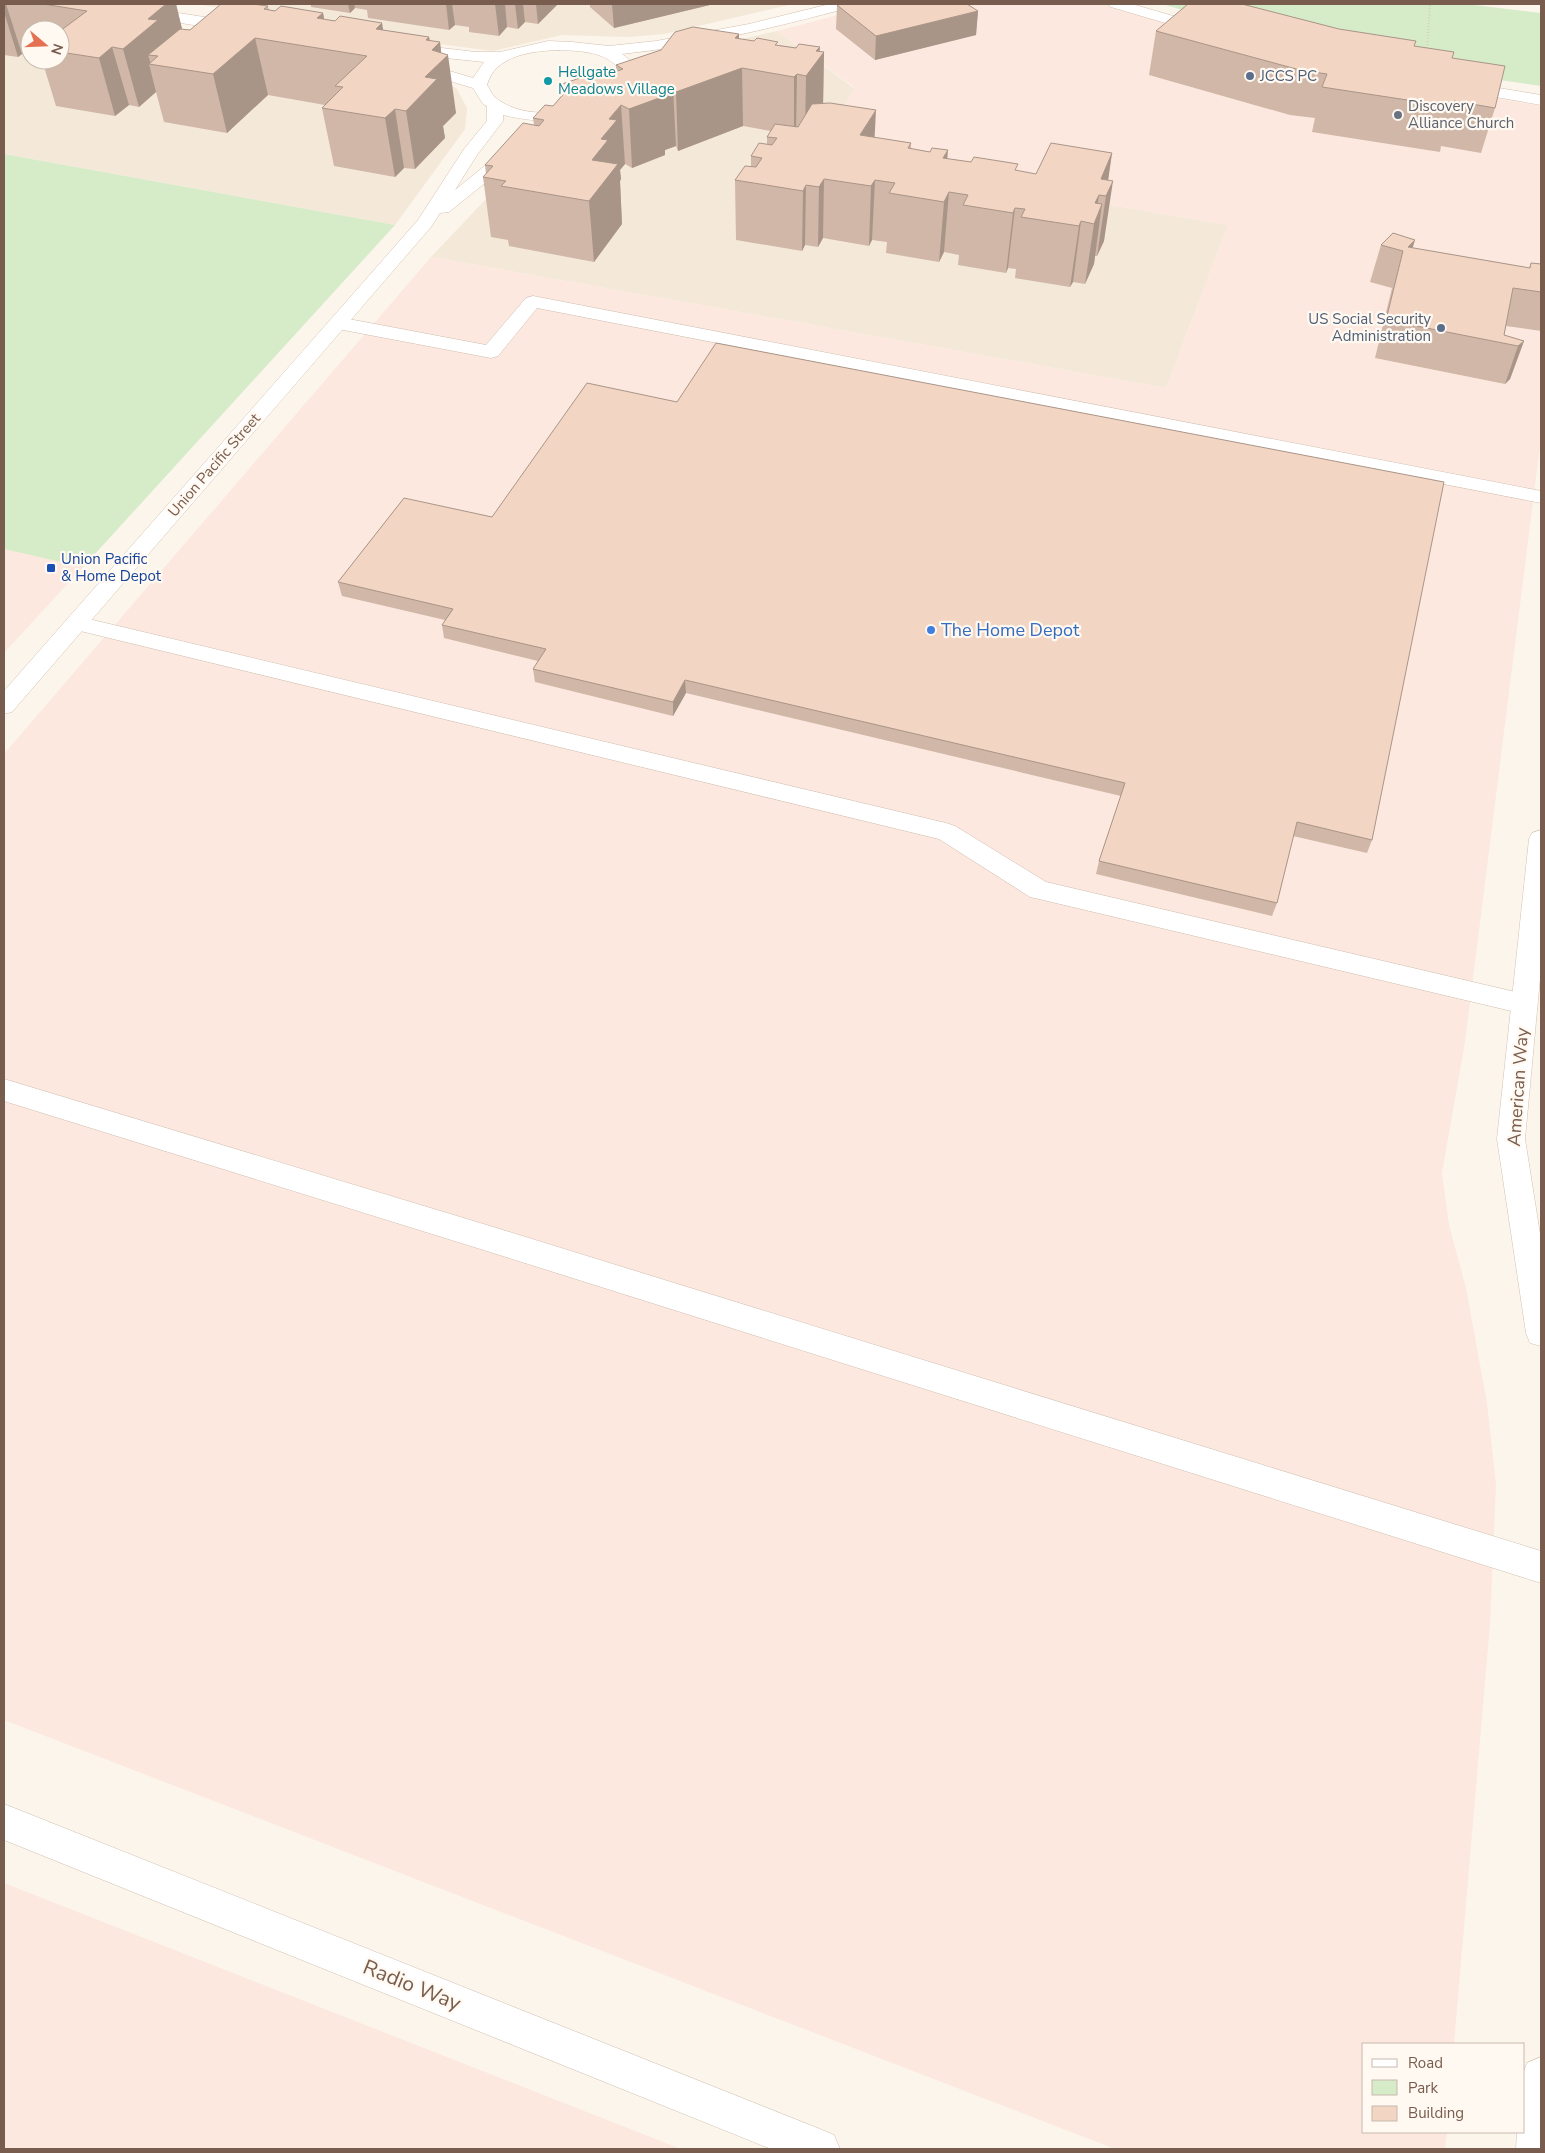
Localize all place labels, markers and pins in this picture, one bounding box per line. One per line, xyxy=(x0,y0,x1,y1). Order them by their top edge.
place label: Hellgate Meadows Village xyxy=(558,62,675,99)
place label: JCCS PC xyxy=(1259,66,1317,86)
marker: JCCS PC xyxy=(1244,70,1256,82)
marker: Hellgate Meadows Village xyxy=(542,75,554,87)
place label: Discovery Alliance Church xyxy=(1408,96,1514,133)
marker: Discovery Alliance Church xyxy=(1392,109,1404,121)
place label: US Social Security Administration xyxy=(1308,309,1431,346)
marker: US Social Security Administration xyxy=(1435,322,1447,334)
place label: Union Pacific & Home Depot xyxy=(61,549,162,586)
marker: Union Pacific & Home Depot xyxy=(45,562,57,574)
place label: The Home Depot xyxy=(941,618,1080,642)
marker: The Home Depot xyxy=(925,624,937,636)

